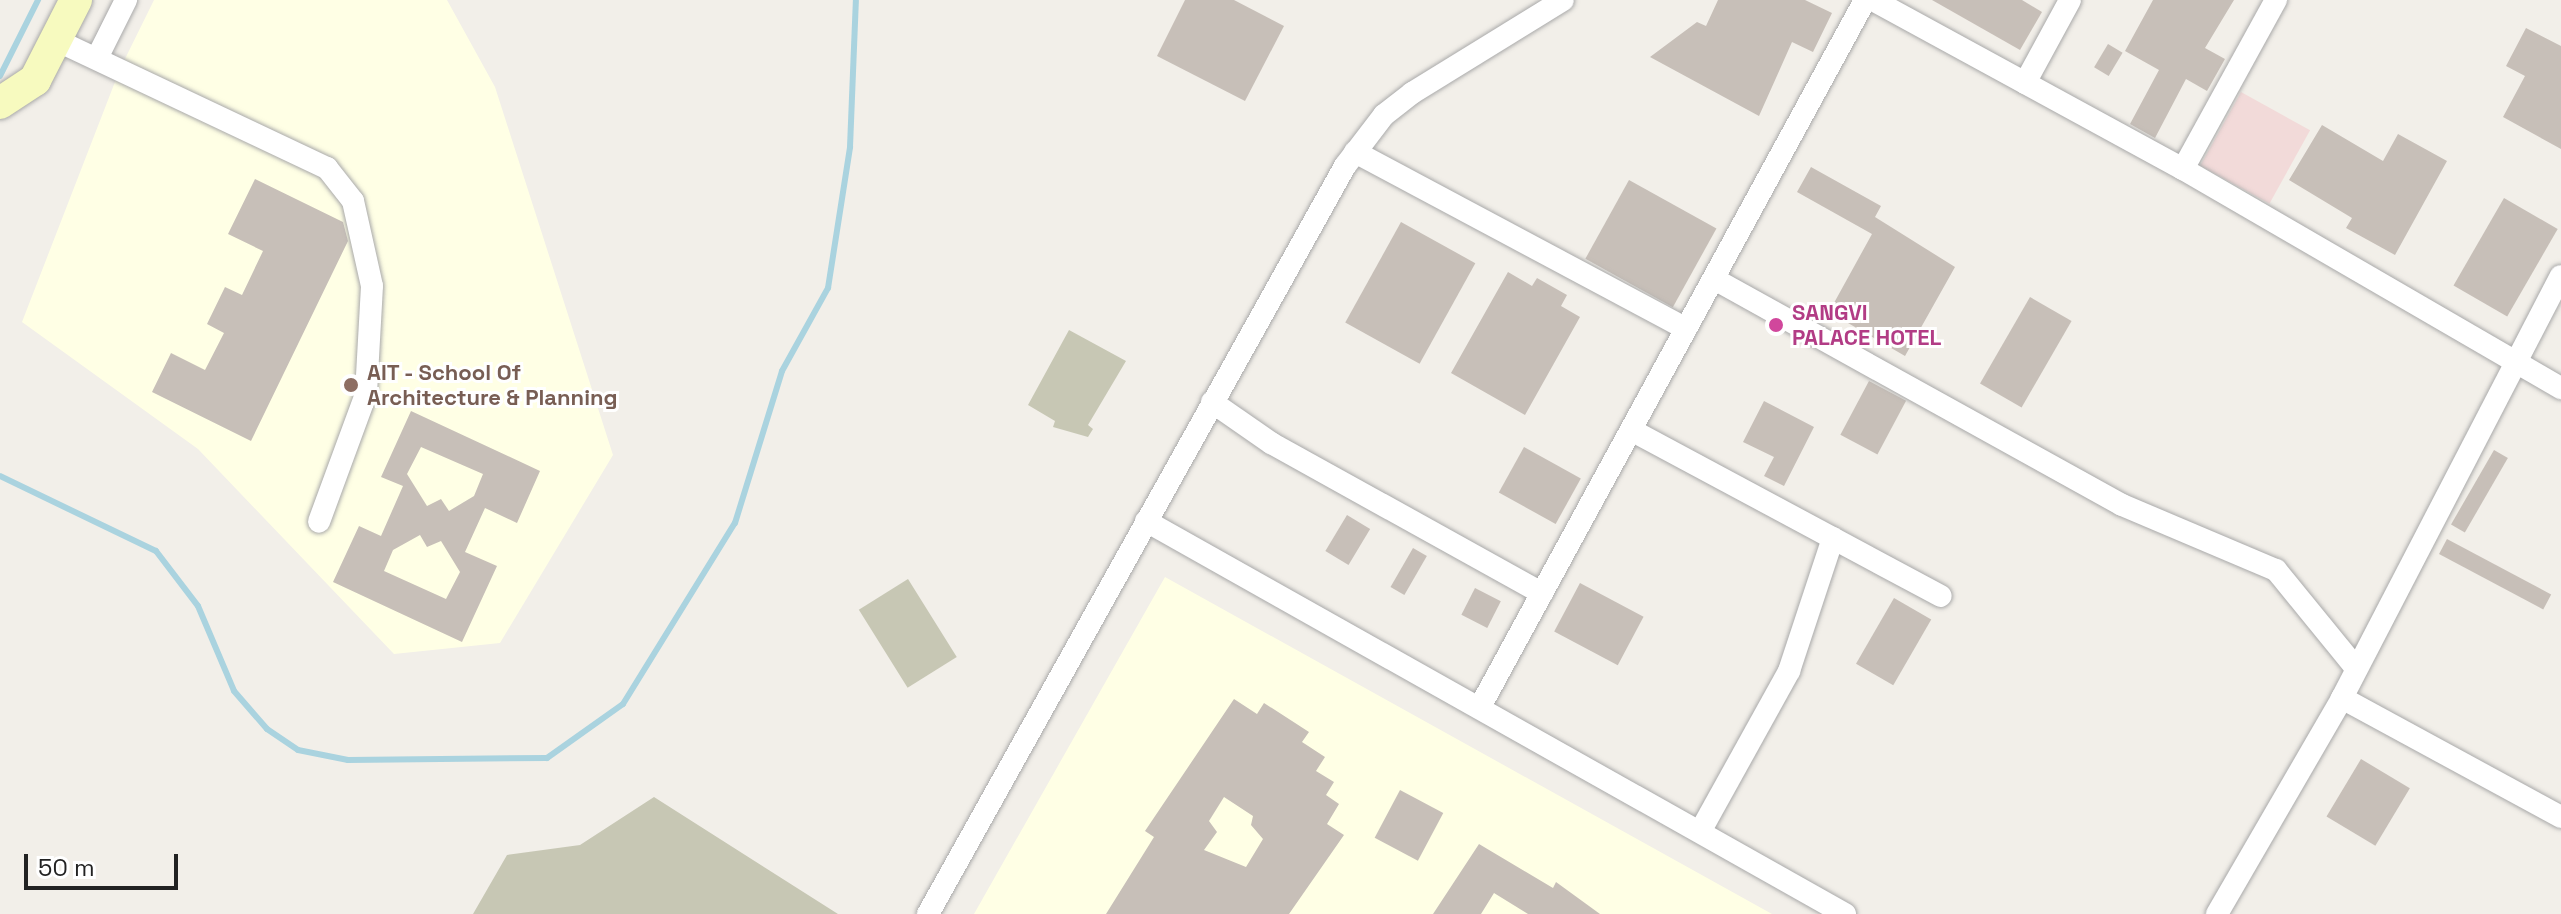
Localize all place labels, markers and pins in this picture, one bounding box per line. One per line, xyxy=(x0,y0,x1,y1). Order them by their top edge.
place label: SANGVI PALACE HOTEL xyxy=(1792,299,1941,350)
marker: SANGVI PALACE HOTEL xyxy=(1767,316,1785,334)
place label: AIT - School Of Architecture & Planning xyxy=(367,359,618,410)
marker: AIT - School Of Architecture & Planning xyxy=(342,376,360,394)

